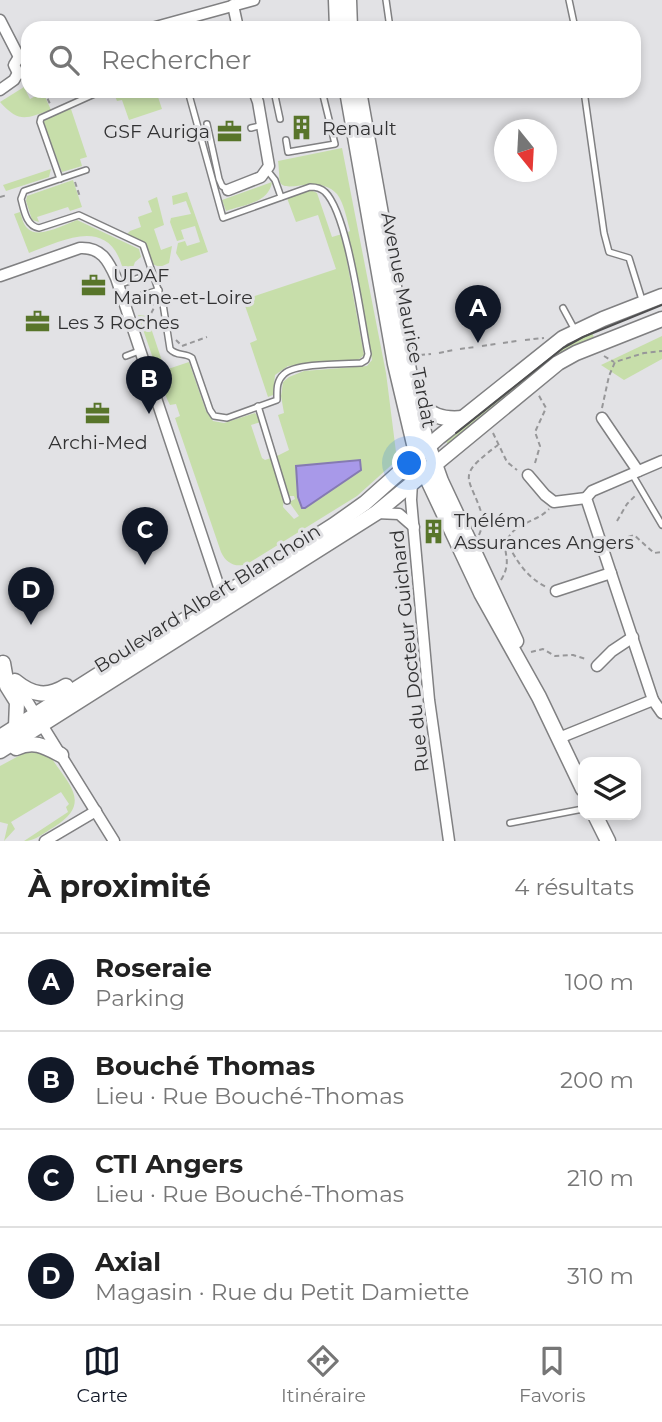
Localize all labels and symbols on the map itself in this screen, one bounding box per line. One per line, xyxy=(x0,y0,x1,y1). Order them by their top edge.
building icon: Renault xyxy=(288,114,316,142)
office icon: GSF Auriga xyxy=(216,117,244,145)
place label: Renault xyxy=(322,117,397,140)
north arrow xyxy=(494,119,557,182)
place label: GSF Auriga xyxy=(104,120,210,143)
street label: Avenue Maurice Tardat xyxy=(376,210,441,430)
place label: UDAF Maine-et-Loire xyxy=(113,264,253,309)
office icon: UDAF Maine-et-Loire xyxy=(79,272,107,300)
pin: A xyxy=(455,285,501,343)
office icon: Les 3 Roches xyxy=(23,308,51,336)
place label: Les 3 Roches xyxy=(57,311,179,334)
pin: B xyxy=(126,356,172,414)
office icon: Archi-Med xyxy=(84,400,112,428)
place label: Archi-Med xyxy=(48,431,148,454)
your location xyxy=(392,446,426,480)
pin: C xyxy=(122,507,168,565)
place label: Thélém Assurances Angers xyxy=(454,509,634,554)
building icon: Thélém Assurances Angers xyxy=(420,517,448,545)
street label: Boulevard Albert Blanchoin xyxy=(90,519,325,678)
street label: Rue du Docteur Guichard xyxy=(385,529,434,773)
pin: D xyxy=(8,567,54,625)

